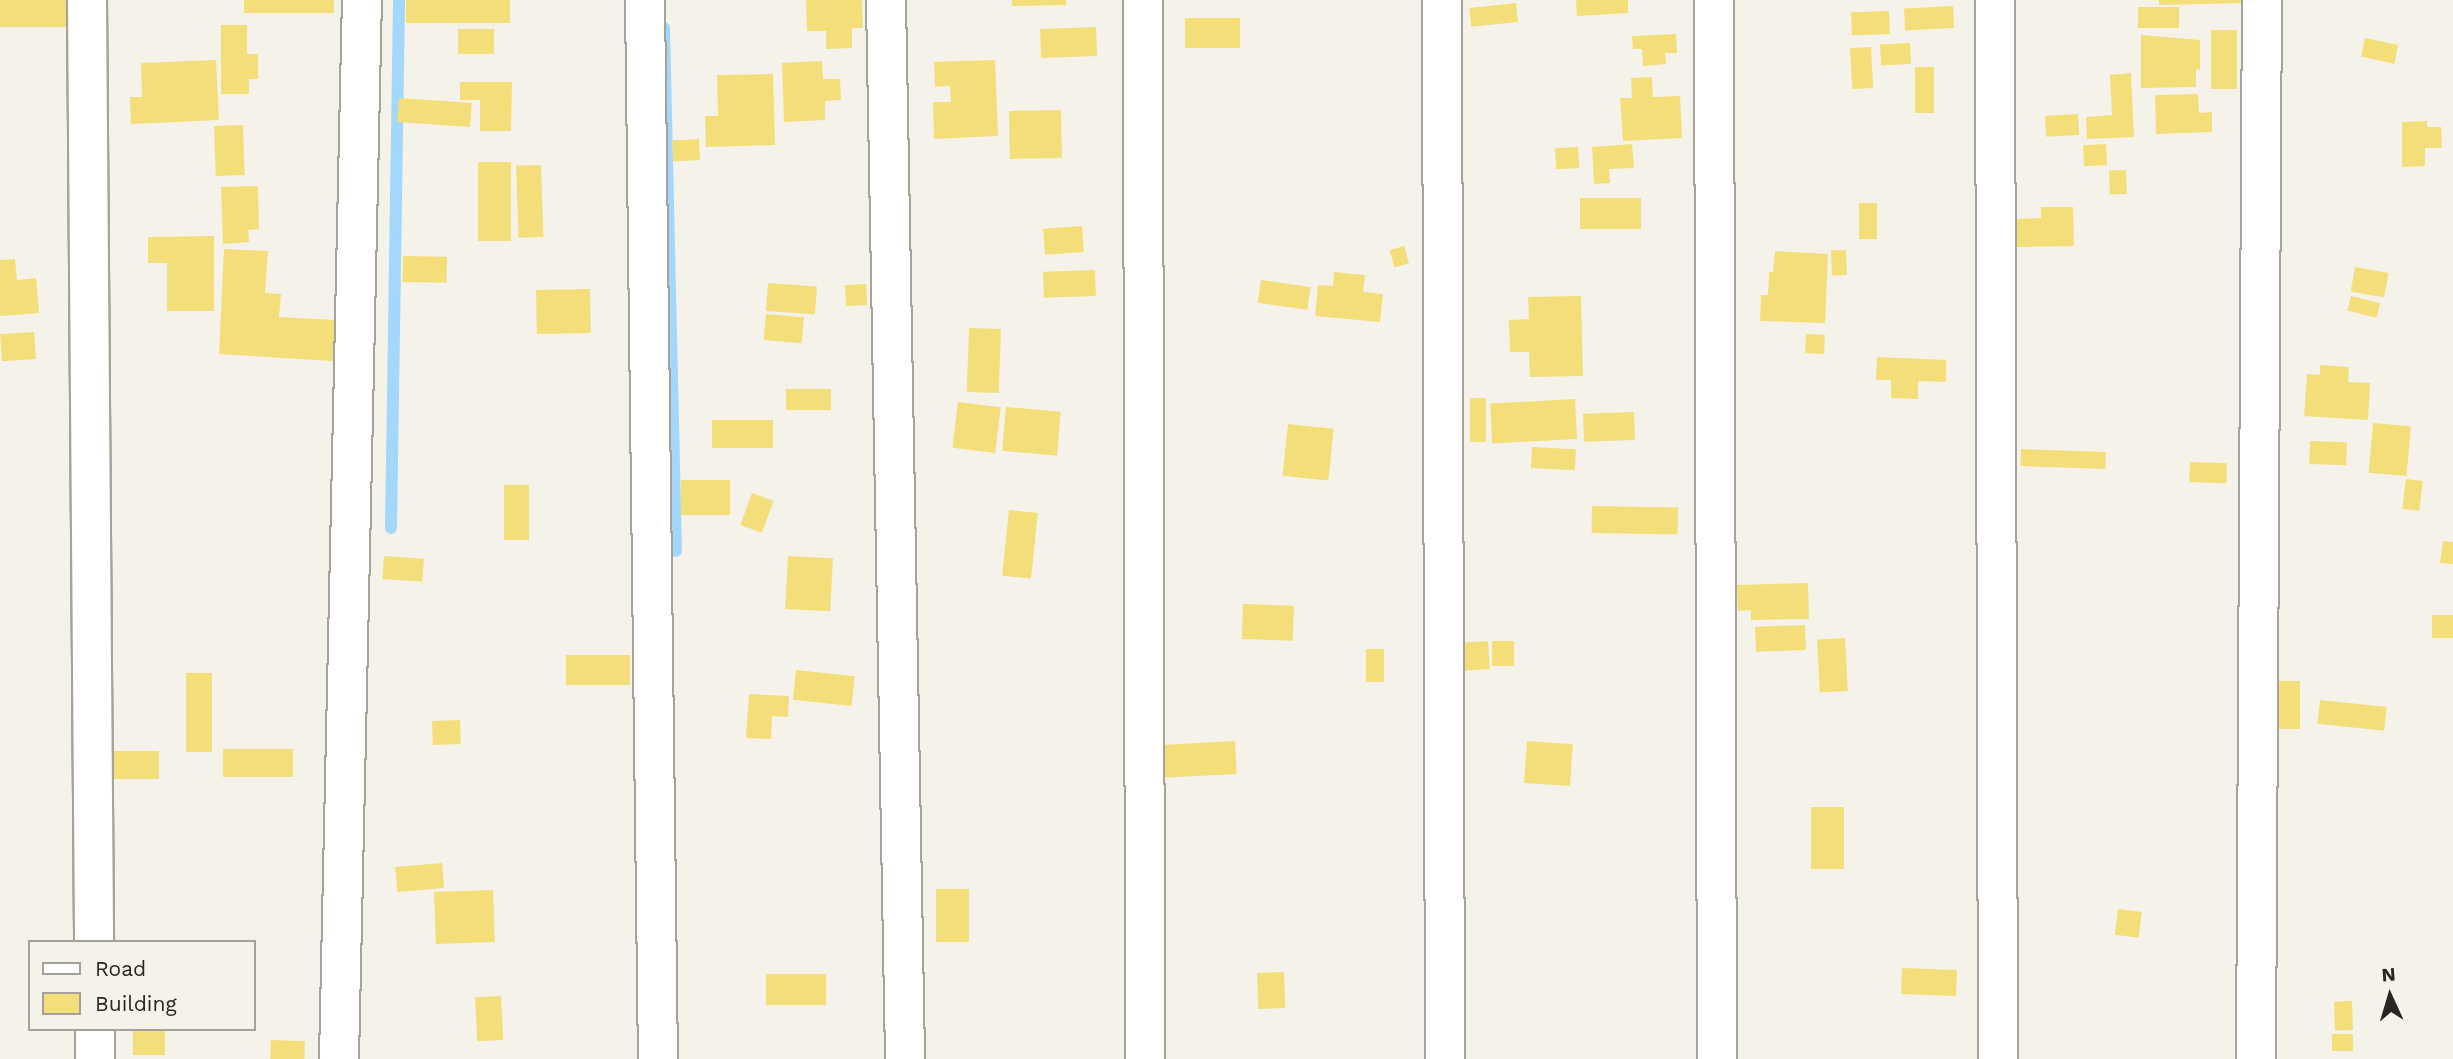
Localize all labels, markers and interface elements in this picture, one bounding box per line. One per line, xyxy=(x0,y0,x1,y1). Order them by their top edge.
legend xyxy=(28,940,256,1031)
text: Road xyxy=(95,956,146,981)
north arrow xyxy=(2355,961,2425,1031)
text: N xyxy=(2381,963,2396,987)
text: Building xyxy=(95,991,177,1016)

